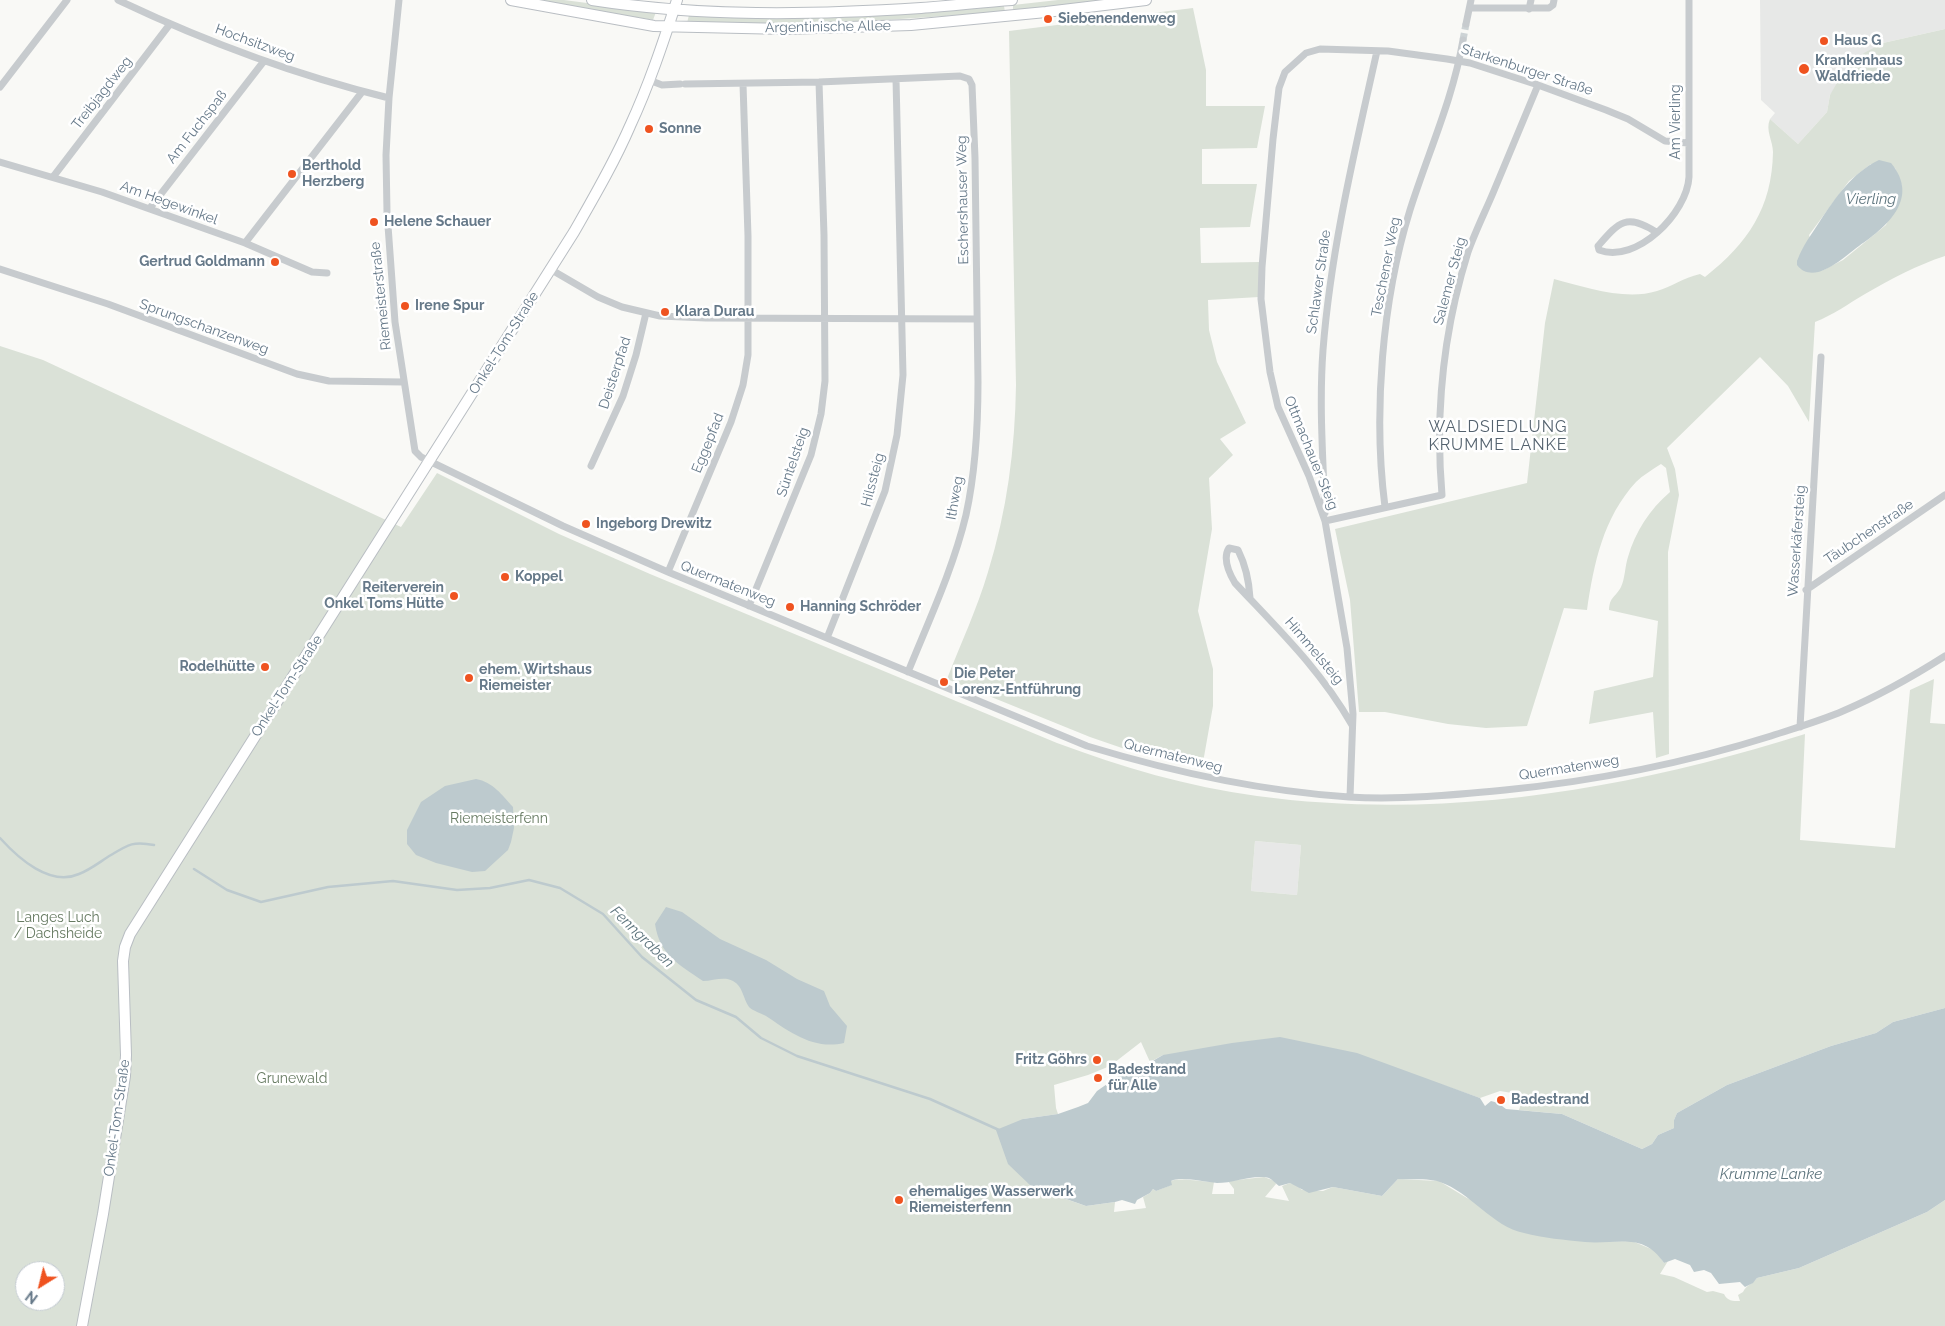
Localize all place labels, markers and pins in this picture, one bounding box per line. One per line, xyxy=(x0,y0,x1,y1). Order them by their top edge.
place label: Siebenendenweg xyxy=(1058,11,1176,27)
marker: Siebenendenweg xyxy=(1042,13,1054,25)
place label: Haus G xyxy=(1834,33,1881,49)
marker: Haus G xyxy=(1818,35,1830,47)
place label: Krankenhaus Waldfriede xyxy=(1815,53,1903,85)
marker: Krankenhaus Waldfriede xyxy=(1797,62,1811,76)
place label: Sonne xyxy=(659,121,701,137)
marker: Sonne xyxy=(643,123,655,135)
place label: Berthold Herzberg xyxy=(302,158,364,190)
marker: Berthold Herzberg xyxy=(286,168,298,180)
place label: Helene Schauer xyxy=(384,214,491,230)
marker: Helene Schauer xyxy=(368,216,380,228)
place label: Gertrud Goldmann xyxy=(139,254,265,270)
marker: Gertrud Goldmann xyxy=(269,256,281,268)
place label: Irene Spur xyxy=(415,298,484,314)
marker: Irene Spur xyxy=(399,300,411,312)
place label: Klara Durau xyxy=(675,304,754,320)
marker: Klara Durau xyxy=(659,306,671,318)
place label: Ingeborg Drewitz xyxy=(596,516,712,532)
marker: Ingeborg Drewitz xyxy=(580,518,592,530)
place label: Koppel xyxy=(515,569,563,585)
marker: Koppel xyxy=(499,571,511,583)
place label: Reiterverein Onkel Toms Hütte xyxy=(324,580,444,612)
marker: Reiterverein Onkel Toms Hütte xyxy=(448,590,460,602)
place label: Hanning Schröder xyxy=(800,599,921,615)
marker: Hanning Schröder xyxy=(784,601,796,613)
place label: Rodelhütte xyxy=(179,659,255,675)
marker: Rodelhütte xyxy=(259,661,271,673)
place label: ehem. Wirtshaus Riemeister xyxy=(479,662,592,694)
place label: Die Peter Lorenz-Entführung xyxy=(954,666,1081,699)
marker: ehem. Wirtshaus Riemeister xyxy=(463,672,475,684)
marker: Die Peter Lorenz-Entführung xyxy=(938,676,950,688)
place label: Fritz Göhrs xyxy=(1015,1052,1087,1068)
marker: Fritz Göhrs xyxy=(1091,1054,1103,1066)
place label: Badestrand für Alle xyxy=(1108,1062,1186,1094)
marker: Badestrand für Alle xyxy=(1092,1072,1104,1084)
place label: Badestrand xyxy=(1511,1092,1589,1108)
marker: Badestrand xyxy=(1495,1094,1507,1106)
place label: ehemaliges Wasserwerk Riemeisterfenn xyxy=(909,1184,1074,1216)
marker: ehemaliges Wasserwerk Riemeisterfenn xyxy=(893,1194,905,1206)

